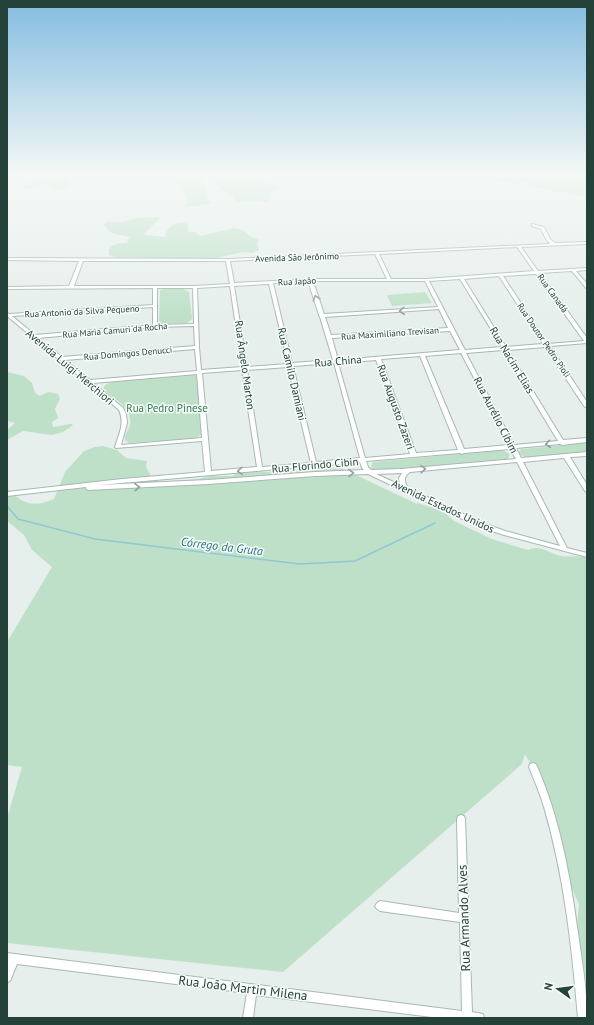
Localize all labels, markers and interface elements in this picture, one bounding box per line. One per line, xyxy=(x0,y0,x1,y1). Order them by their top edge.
street label: Avenida São Jerônimo xyxy=(255,250,339,264)
street label: Rua Canadá xyxy=(535,272,571,314)
street label: Rua Japão xyxy=(278,274,317,287)
one-way arrow xyxy=(312,295,321,302)
street label: Rua Doutor Pedro Pioli xyxy=(515,301,573,379)
street label: Rua Antonio da Silva Pequeno xyxy=(24,302,140,320)
one-way arrow xyxy=(399,306,405,315)
street label: Rua Ângelo Marton xyxy=(232,319,258,411)
street label: Rua Maria Camuri da Rocha xyxy=(62,320,168,340)
street label: Rua Maximiliano Trevisan xyxy=(341,324,439,342)
street label: Rua Nacim Elias xyxy=(487,324,538,396)
street label: Avenida Luigi Merchiori xyxy=(23,326,117,408)
street label: Rua Camilo Damiani xyxy=(274,326,310,422)
street label: Rua Domingos Denucci xyxy=(83,344,173,362)
street label: Rua China xyxy=(314,352,362,370)
street label: Rua Augusto Zazeri xyxy=(374,362,418,452)
street label: Rua Aurélio Cibim xyxy=(471,374,521,456)
park label: Rua Pedro Pinese xyxy=(126,401,208,415)
one-way arrow xyxy=(545,439,551,448)
street label: Rua Florindo Cibin xyxy=(271,454,359,476)
one-way arrow xyxy=(420,464,426,473)
one-way arrow xyxy=(237,467,243,476)
one-way arrow xyxy=(348,469,354,477)
street label: Avenida Estados Unidos xyxy=(389,476,497,536)
one-way arrow xyxy=(134,482,140,491)
water label: Córrego da Gruta xyxy=(180,534,264,558)
street label: Rua Armando Alves xyxy=(454,864,474,972)
north arrow xyxy=(538,969,578,1009)
street label: Rua João Martin Milena xyxy=(177,972,309,1004)
text: N xyxy=(541,981,556,992)

